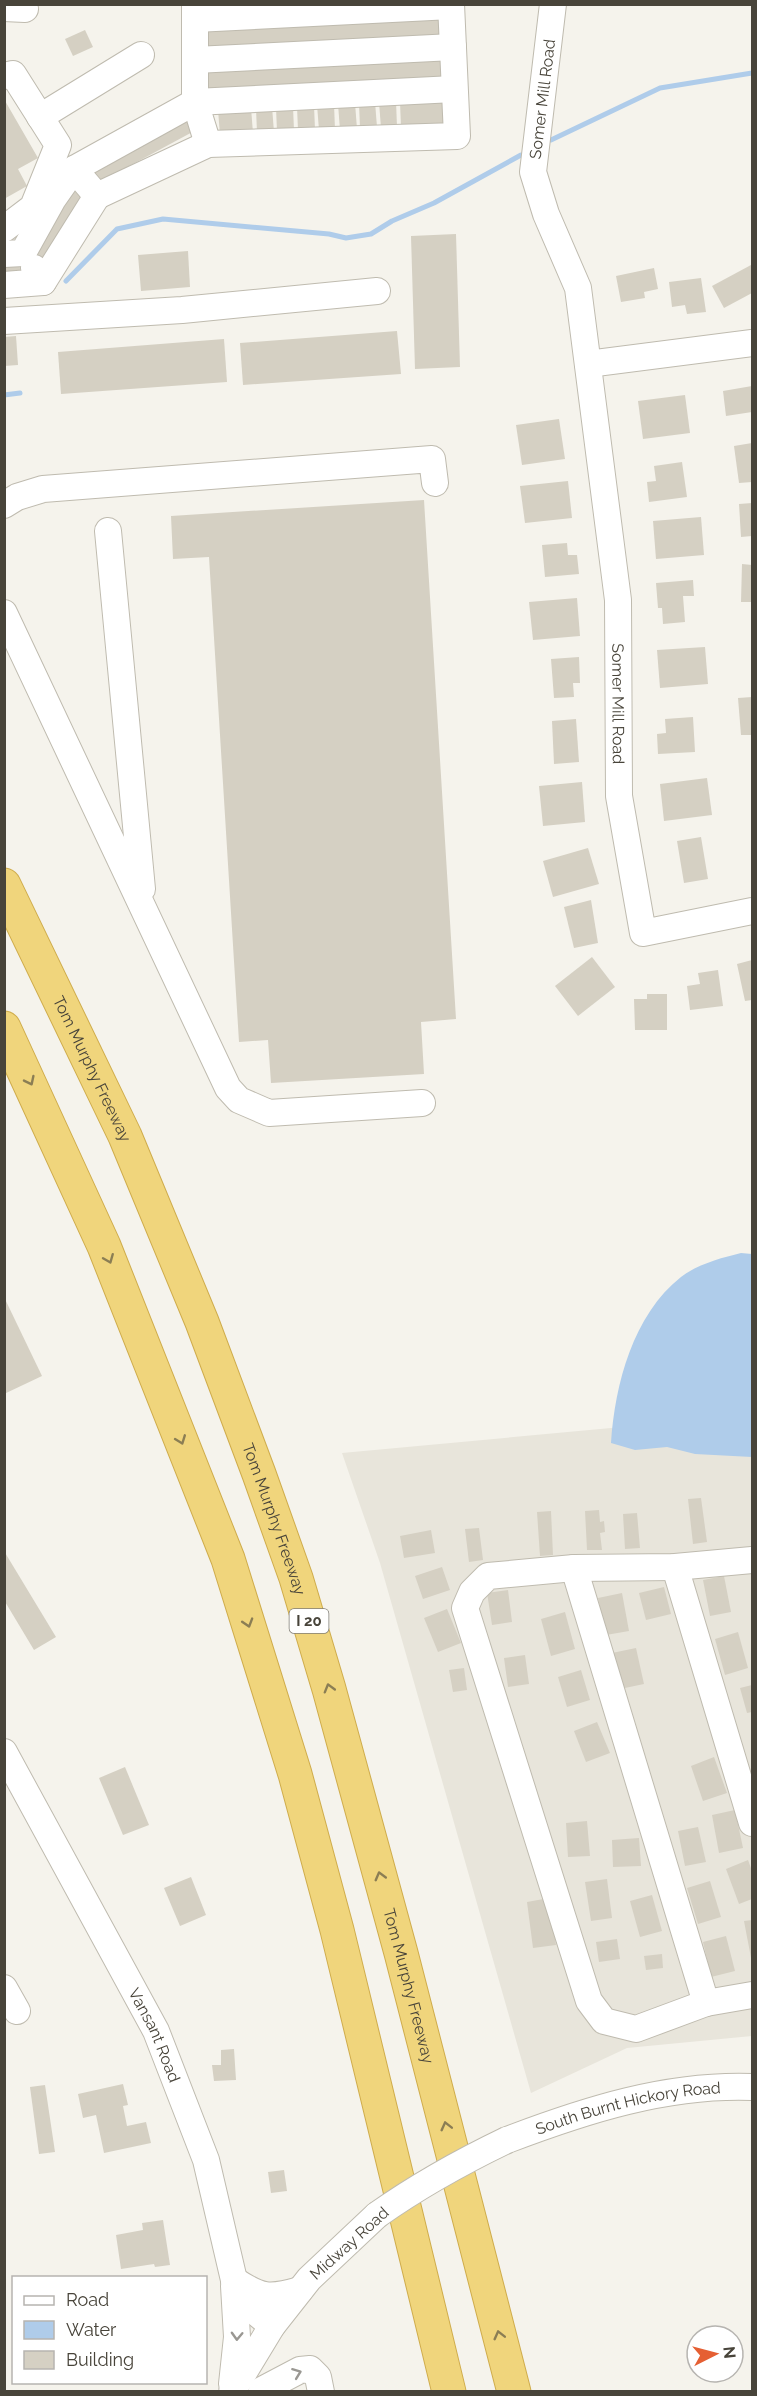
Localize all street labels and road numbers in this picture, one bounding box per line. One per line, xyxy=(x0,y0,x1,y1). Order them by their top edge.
street label: Somer Mill Road xyxy=(526,38,559,160)
street label: Somer Mill Road xyxy=(608,643,628,764)
street label: Tom Murphy Freeway xyxy=(49,993,135,1145)
street label: Tom Murphy Freeway xyxy=(238,1441,310,1598)
road number: I 20 xyxy=(290,1609,328,1633)
street label: Tom Murphy Freeway xyxy=(379,1906,438,2066)
street label: Vansant Road xyxy=(124,1985,184,2085)
street label: South Burnt Hickory Road xyxy=(533,2078,721,2139)
street label: Midway Road xyxy=(306,2203,393,2284)

